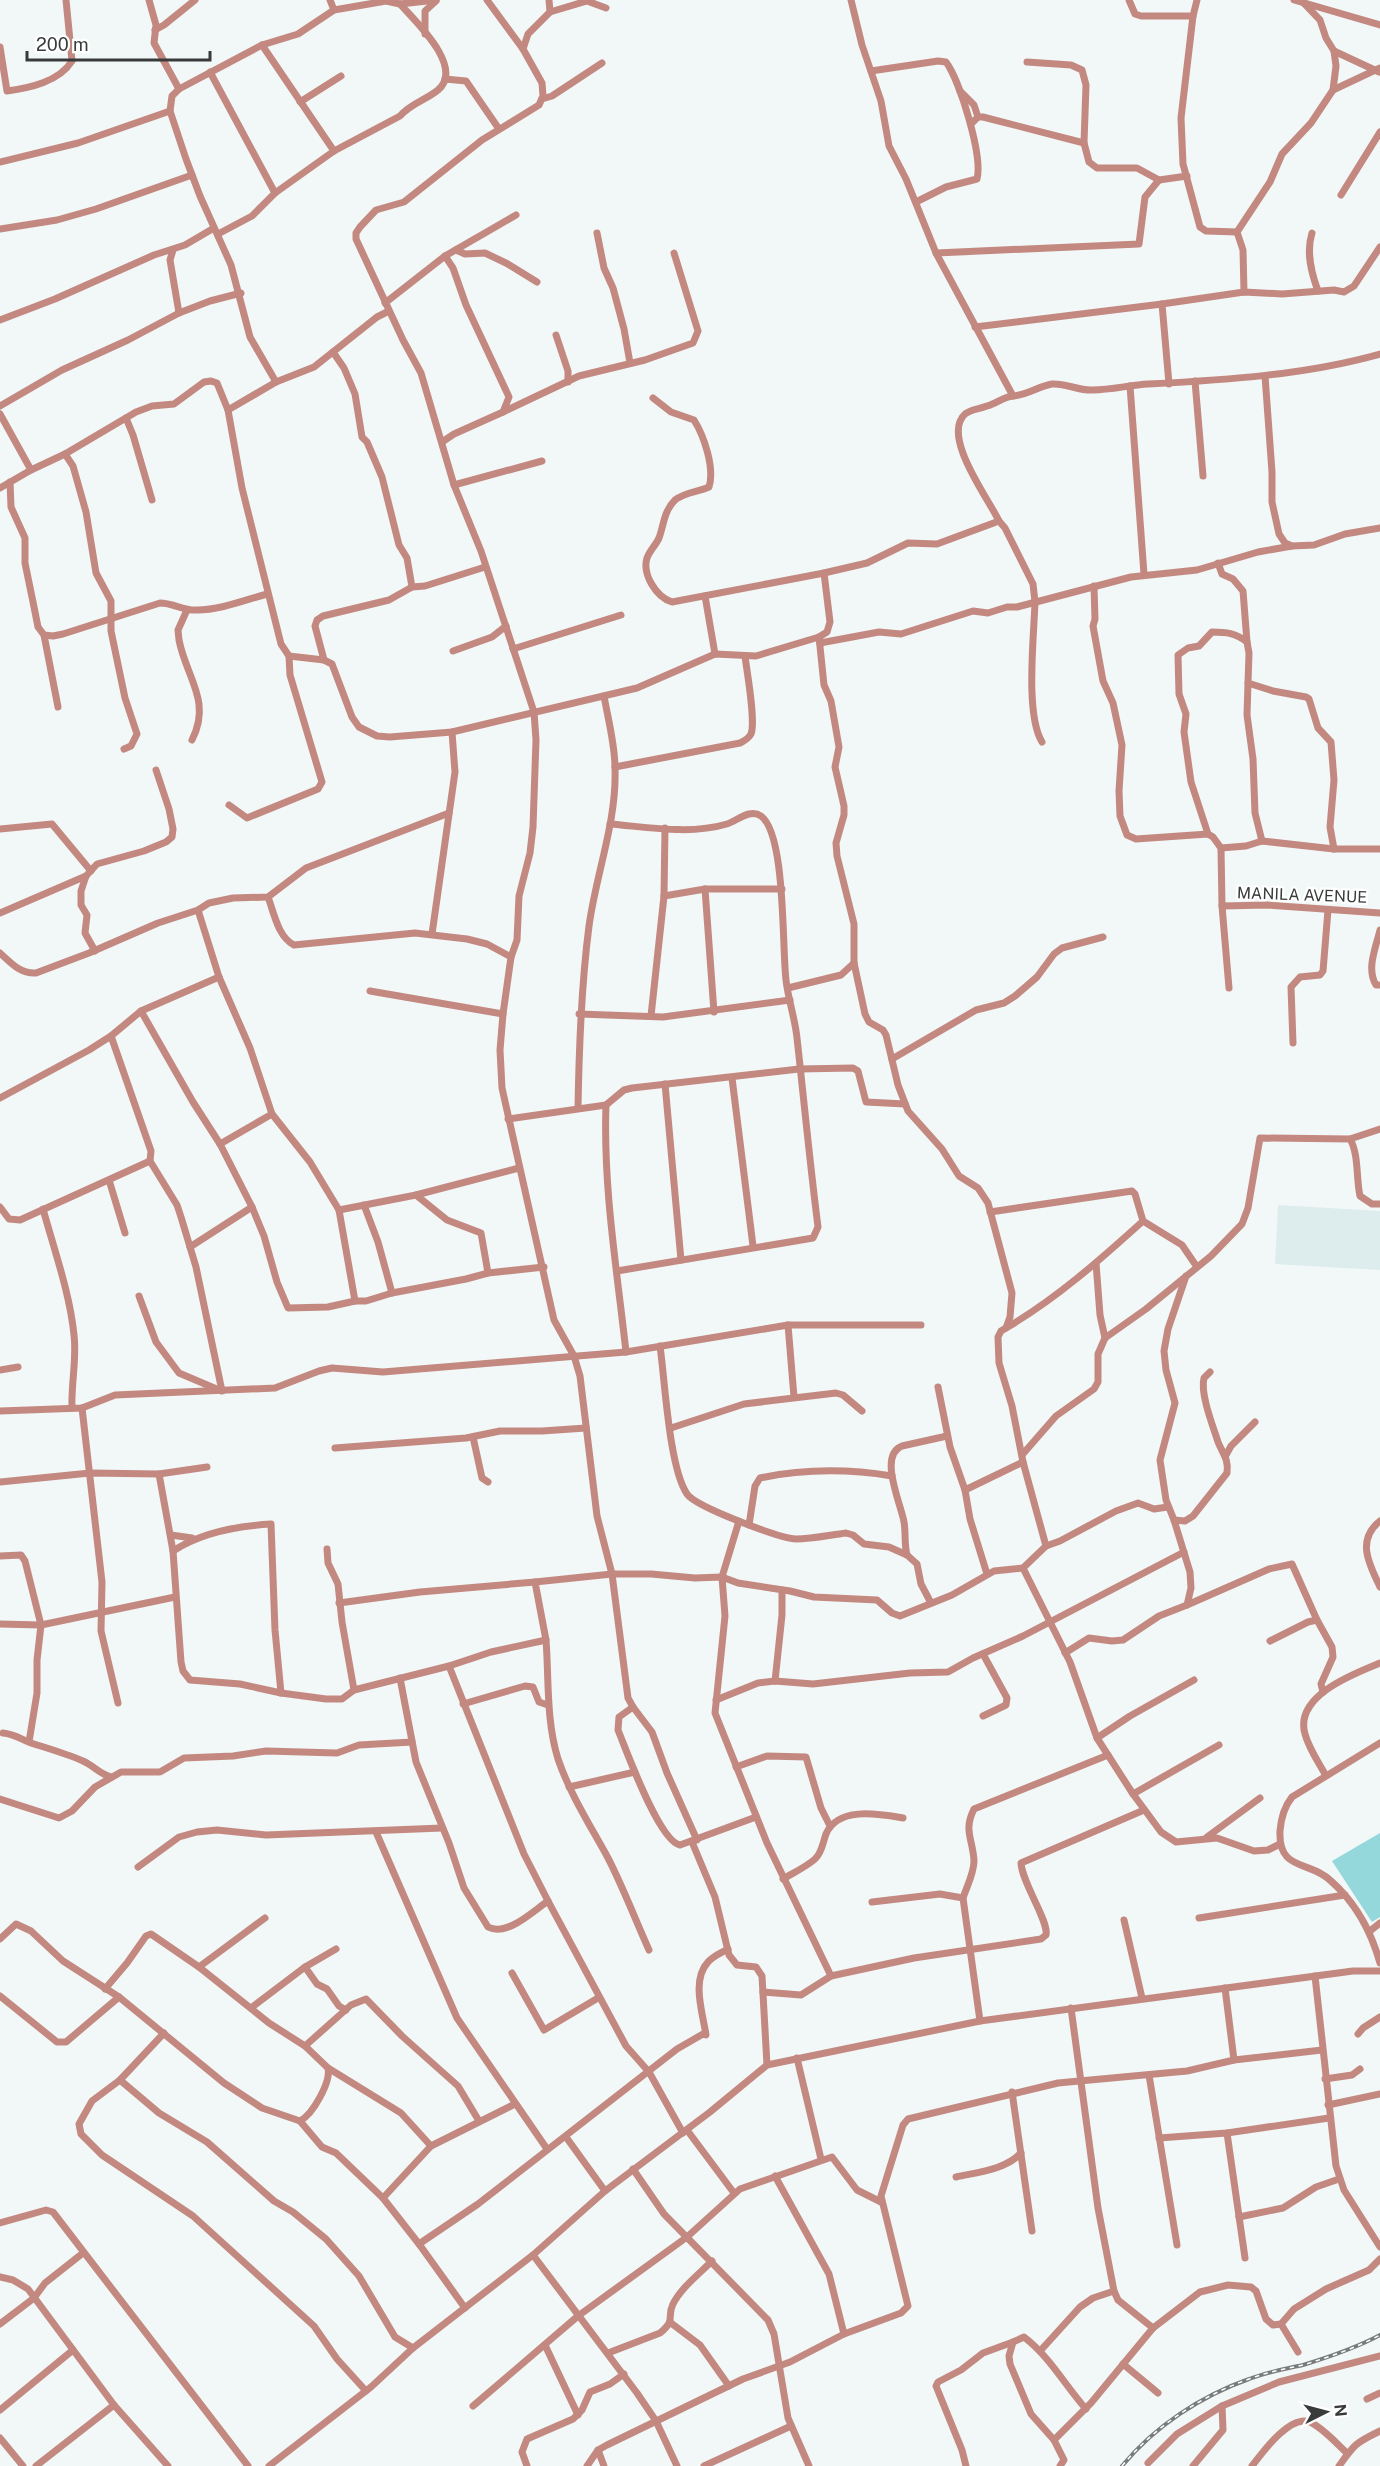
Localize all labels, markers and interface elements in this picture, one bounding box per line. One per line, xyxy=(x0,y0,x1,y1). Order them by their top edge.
scale bar xyxy=(27,24,210,62)
text: 200 m xyxy=(36,34,89,55)
street label: MANILA AVENUE xyxy=(1237,883,1367,907)
north arrow xyxy=(1296,2382,1356,2442)
text: N xyxy=(1330,2403,1351,2418)

